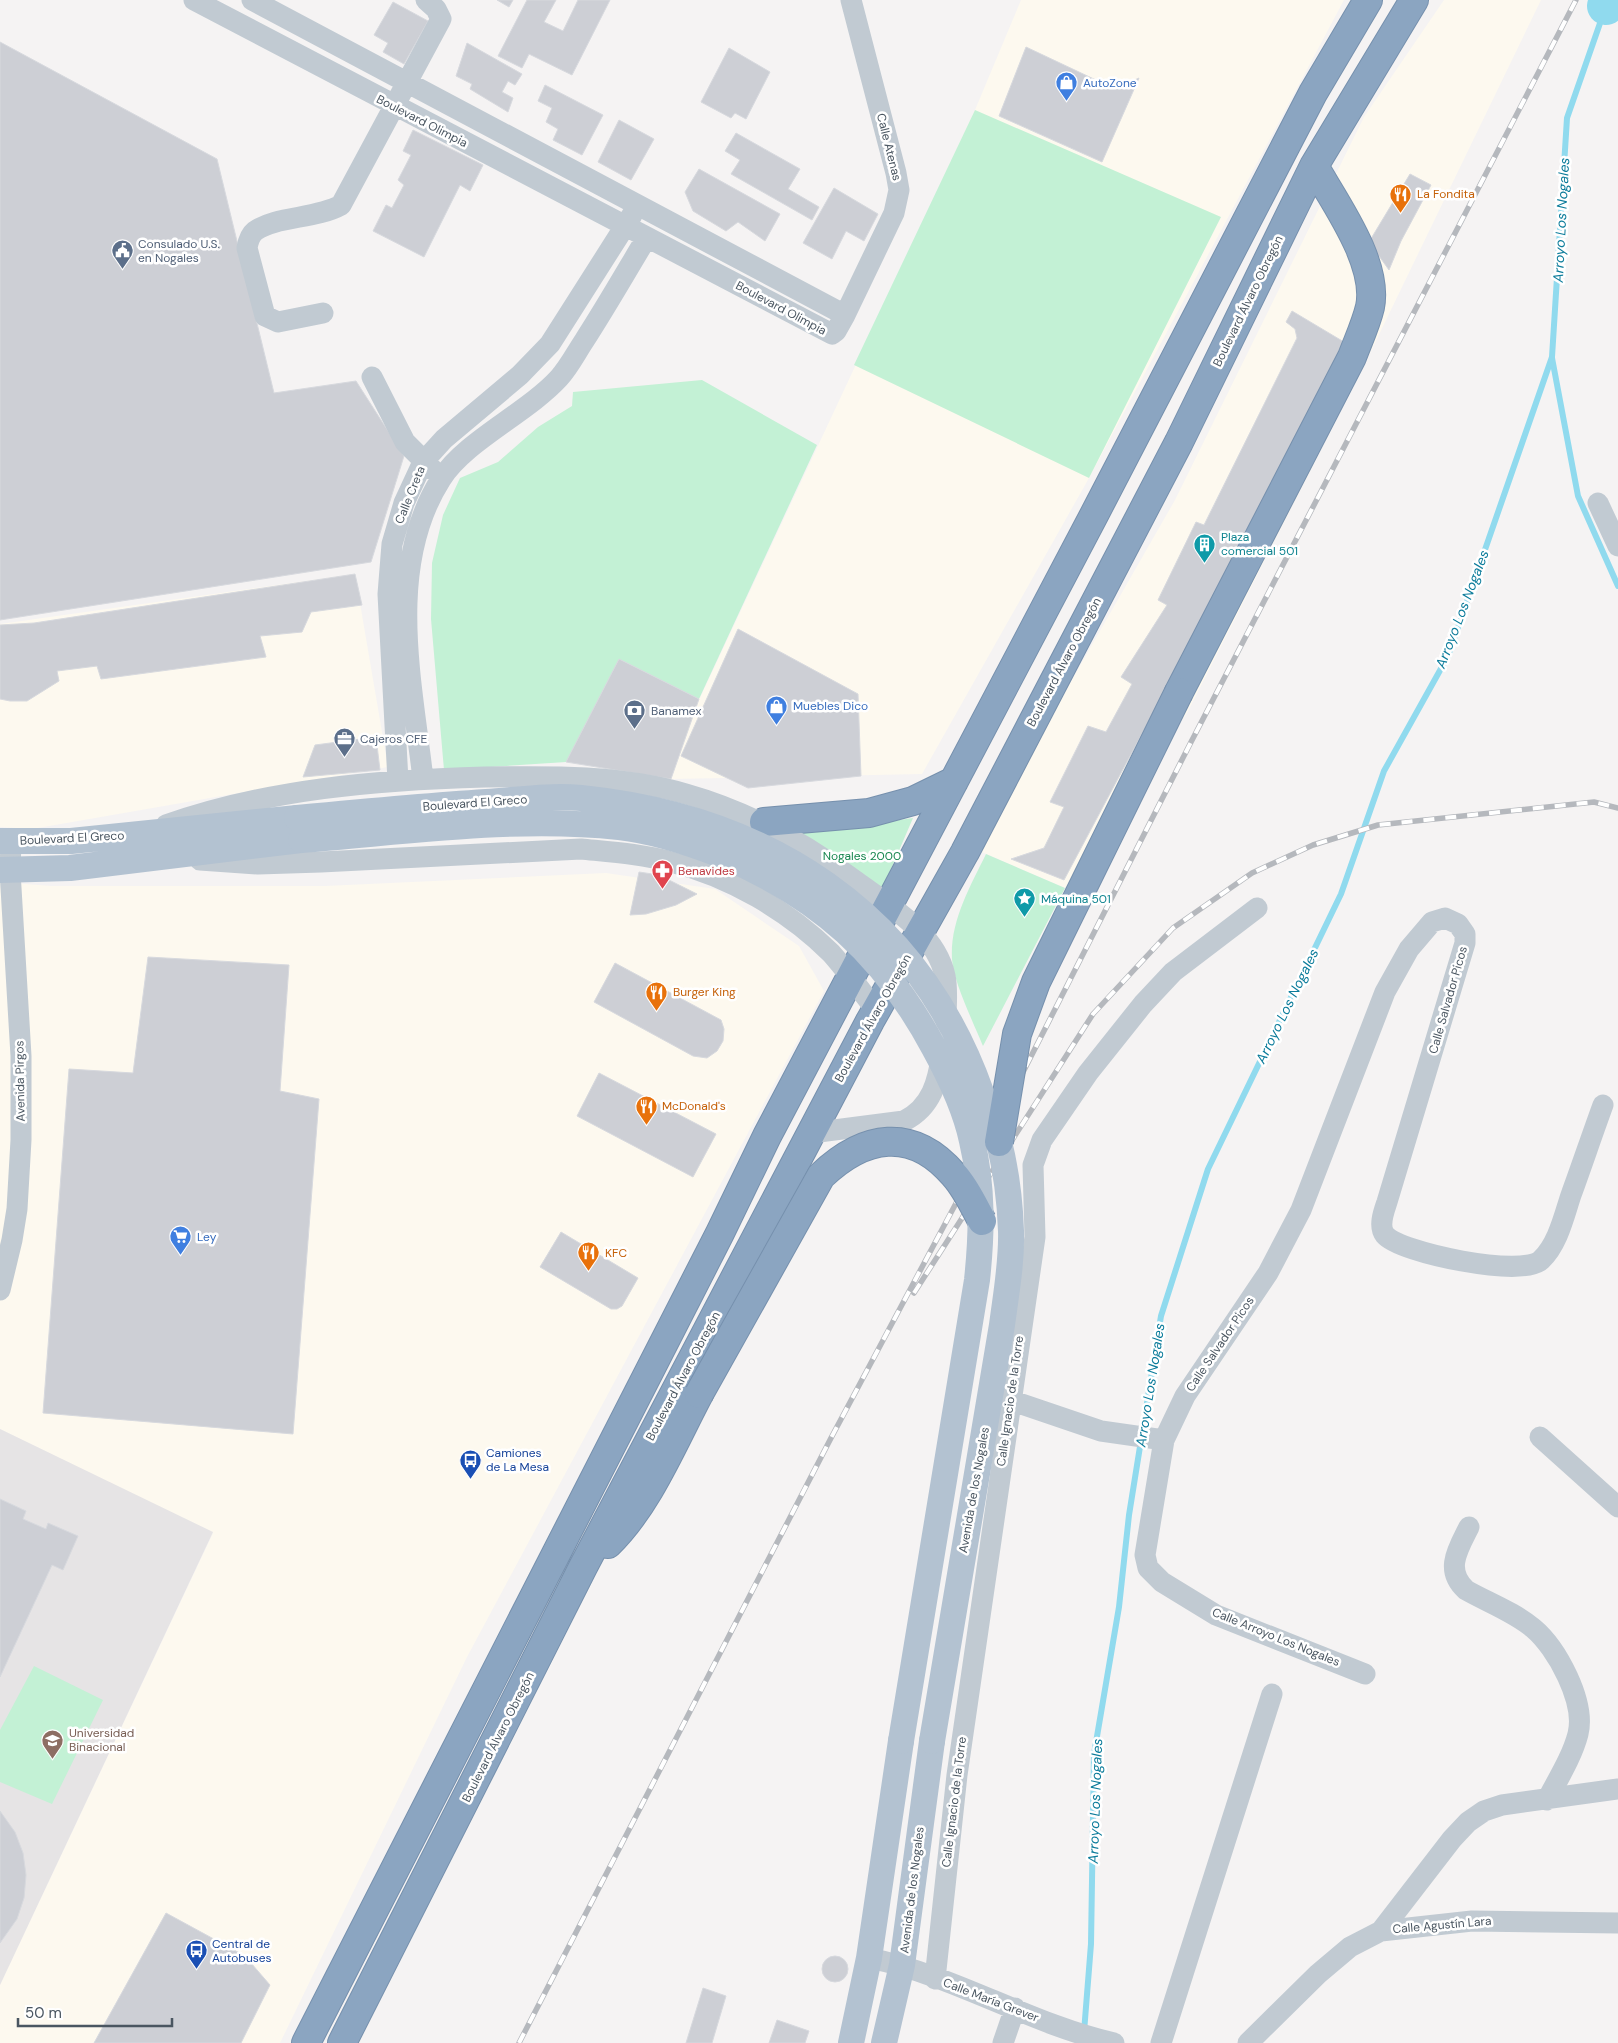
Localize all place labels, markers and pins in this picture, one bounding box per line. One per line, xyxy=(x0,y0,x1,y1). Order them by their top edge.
shop icon: AutoZone xyxy=(1055,71,1079,102)
place label: AutoZone xyxy=(1083,75,1137,91)
restaurant icon: La Fondita xyxy=(1389,182,1413,213)
place label: La Fondita xyxy=(1417,186,1475,202)
place label: Consulado U.S. en Nogales xyxy=(138,236,220,266)
public building icon: Consulado U.S. en Nogales xyxy=(110,239,134,270)
place label: Plaza comercial 501 xyxy=(1221,529,1298,559)
building icon: Plaza comercial 501 xyxy=(1193,532,1217,563)
shop icon: Muebles Dico xyxy=(765,694,789,725)
place label: Muebles Dico xyxy=(793,698,868,714)
bank icon: Banamex xyxy=(623,699,647,730)
place label: Banamex xyxy=(651,703,701,719)
office icon: Cajeros CFE xyxy=(332,727,356,758)
place label: Cajeros CFE xyxy=(360,731,427,747)
pharmacy icon: Benavides xyxy=(650,859,674,890)
place label: Benavides xyxy=(678,863,735,879)
place icon: Máquina 501 xyxy=(1013,887,1037,918)
place label: Máquina 501 xyxy=(1041,891,1111,907)
restaurant icon: Burger King xyxy=(645,980,669,1011)
place label: Burger King xyxy=(673,984,736,1000)
restaurant icon: McDonald's xyxy=(634,1094,658,1125)
place label: McDonald's xyxy=(662,1098,726,1114)
supermarket icon: Ley xyxy=(169,1225,193,1256)
place label: Ley xyxy=(197,1229,217,1245)
restaurant icon: KFC xyxy=(577,1241,601,1272)
place label: KFC xyxy=(605,1245,627,1261)
place label: Camiones de La Mesa xyxy=(486,1445,549,1475)
bus stop icon: Camiones de La Mesa xyxy=(458,1448,482,1479)
place label: Universidad Binacional xyxy=(69,1725,134,1755)
school or university icon: Universidad Binacional xyxy=(41,1728,65,1759)
place label: Central de Autobuses xyxy=(212,1936,272,1966)
bus stop icon: Central de Autobuses xyxy=(184,1939,208,1970)

